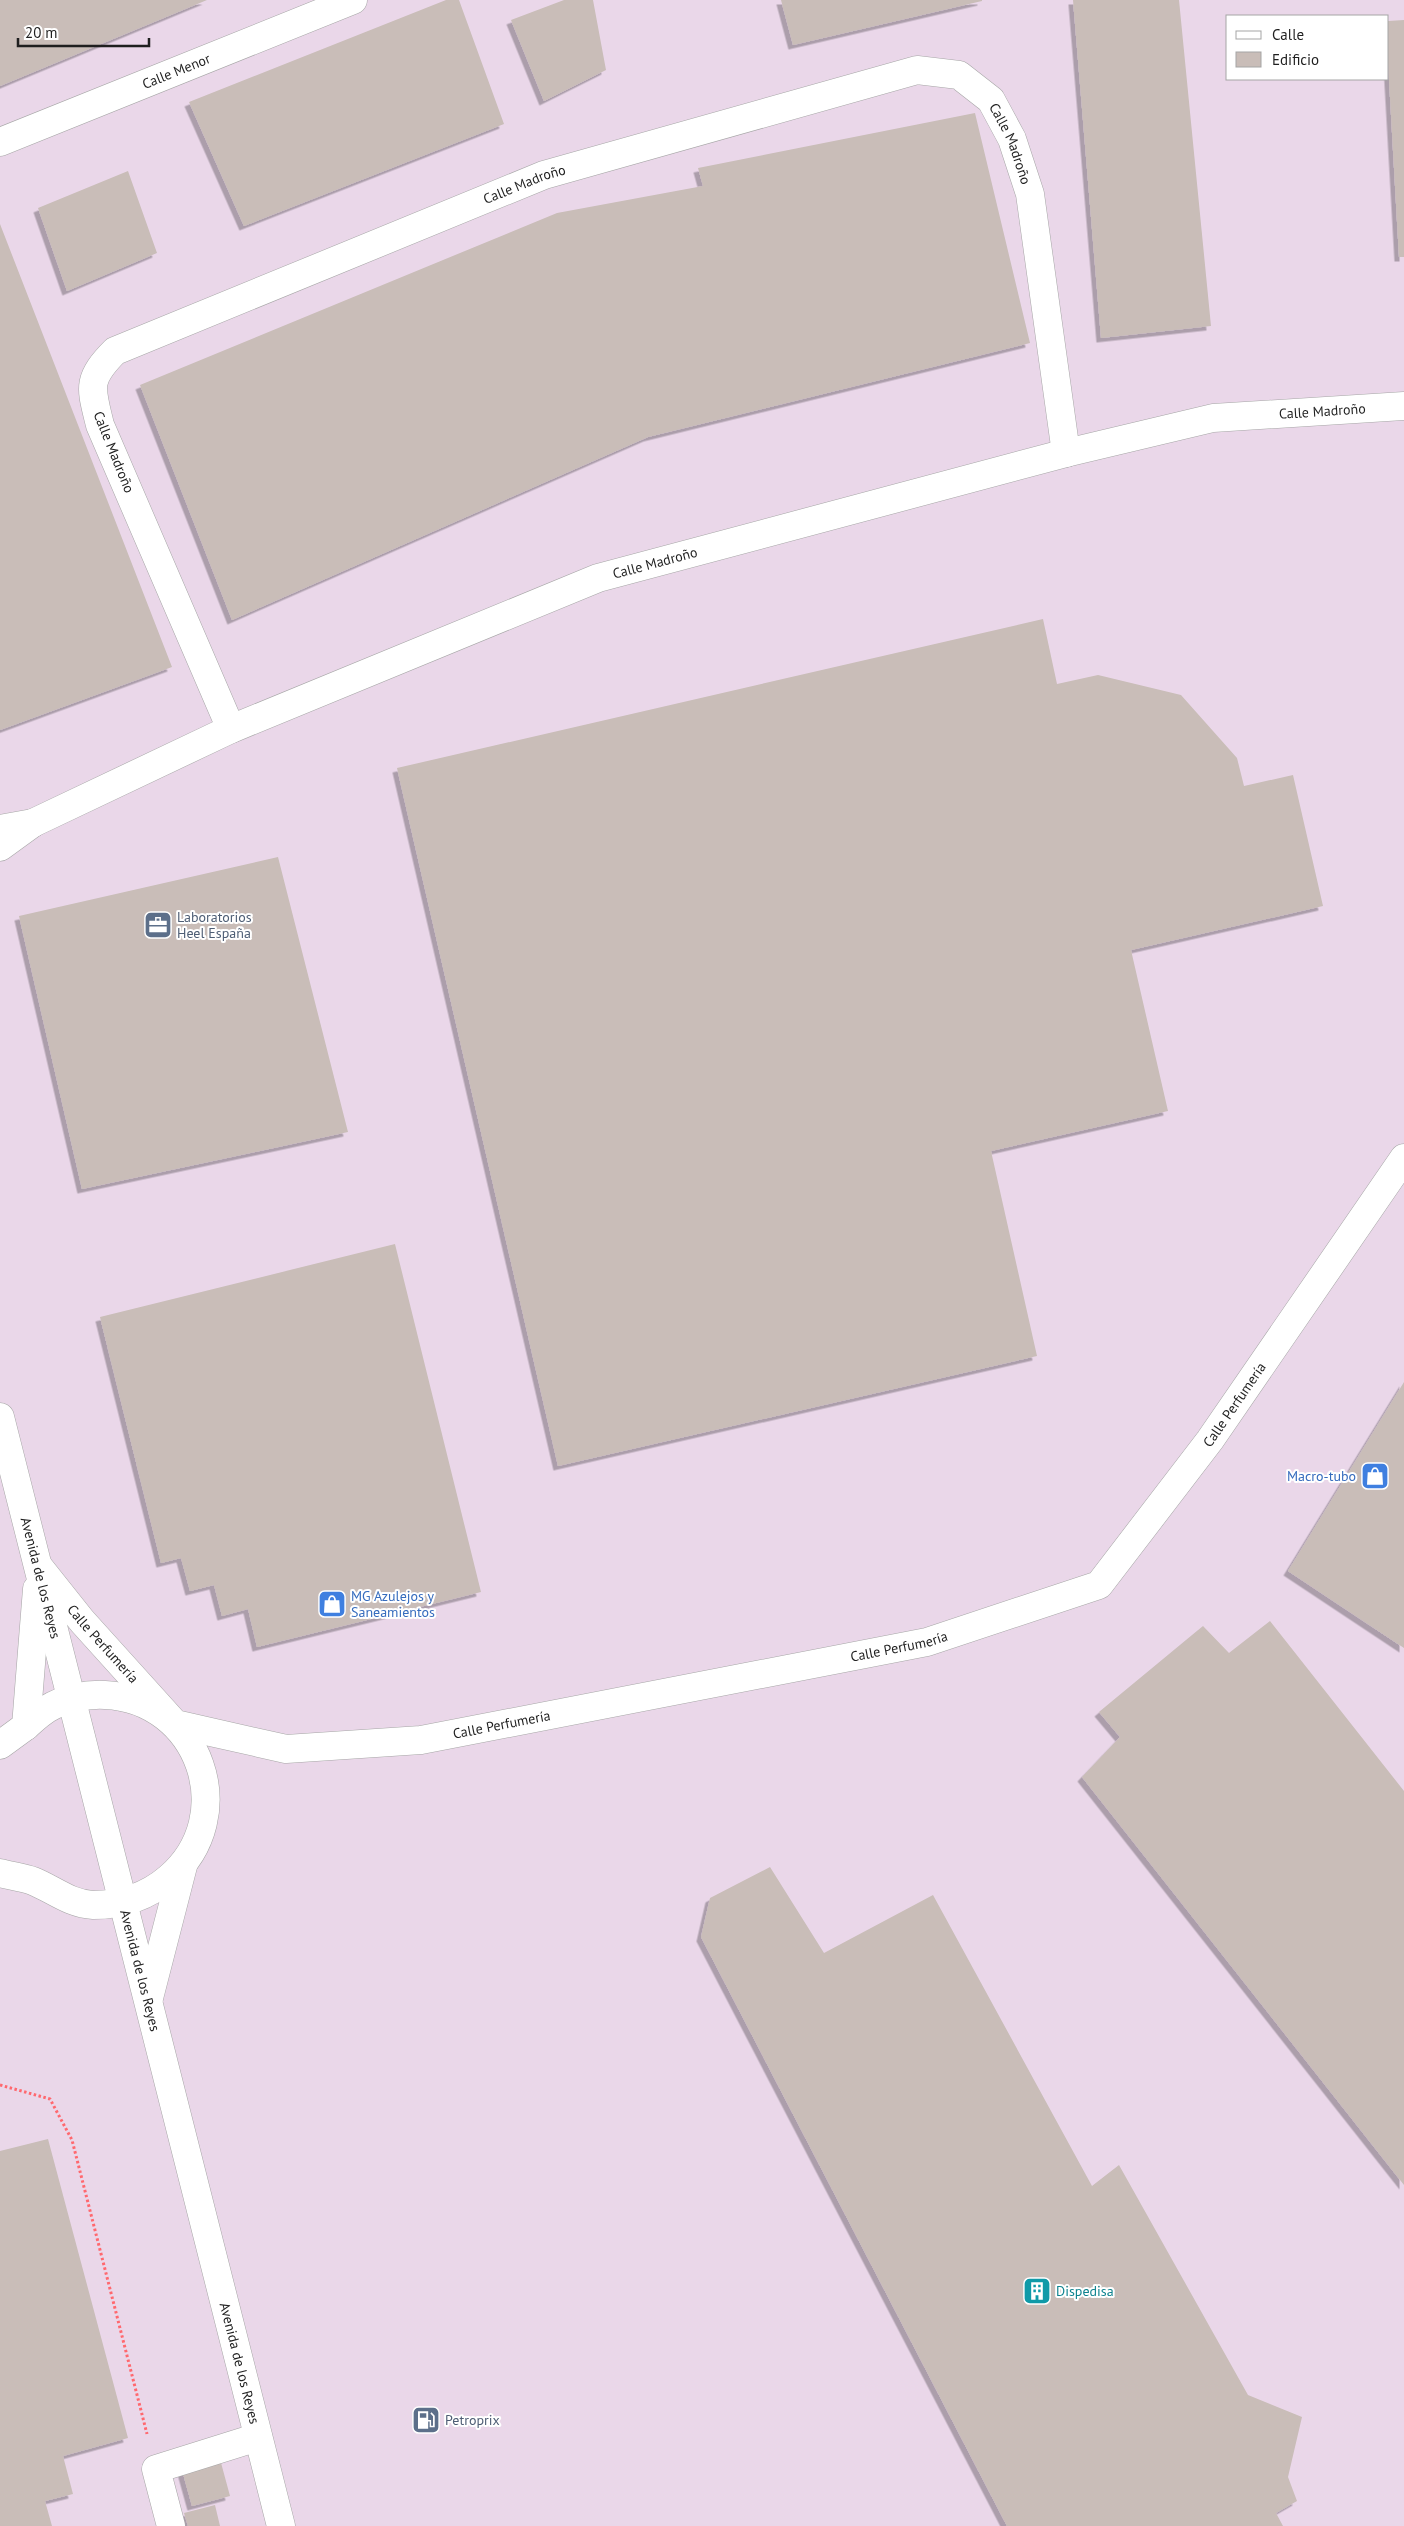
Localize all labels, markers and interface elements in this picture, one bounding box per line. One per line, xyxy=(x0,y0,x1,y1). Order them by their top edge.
scale bar xyxy=(18,15,149,47)
legend xyxy=(1226,15,1389,80)
text: 20 m xyxy=(25,23,58,42)
text: Calle xyxy=(1272,25,1304,44)
street label: Calle Menor xyxy=(140,49,213,93)
text: Edificio xyxy=(1272,50,1319,69)
street label: Calle Madroño xyxy=(985,100,1035,187)
street label: Calle Madroño xyxy=(480,160,567,208)
street label: Calle Madroño xyxy=(1278,399,1366,423)
street label: Calle Madroño xyxy=(89,408,139,496)
street label: Calle Madroño xyxy=(611,543,699,583)
place label: Laboratorios Heel España xyxy=(177,908,252,942)
office icon: Laboratorios Heel España xyxy=(143,910,173,940)
street label: Calle Perfumería xyxy=(1199,1359,1270,1451)
shop icon: Macro-tubo xyxy=(1360,1461,1390,1491)
place label: Macro-tubo xyxy=(1287,1467,1356,1485)
street label: Avenida de los Reyes xyxy=(17,1515,65,1641)
place label: MG Azulejos y Saneamientos xyxy=(351,1587,435,1621)
shop icon: MG Azulejos y Saneamientos xyxy=(317,1589,347,1619)
street label: Calle Perfumería xyxy=(63,1601,143,1687)
street label: Calle Perfumería xyxy=(849,1627,950,1666)
street label: Calle Perfumería xyxy=(451,1706,552,1743)
street label: Avenida de los Reyes xyxy=(116,1908,164,2033)
building icon: Dispedisa xyxy=(1022,2276,1052,2306)
place label: Dispedisa xyxy=(1056,2282,1114,2300)
street label: Avenida de los Reyes xyxy=(216,2300,264,2426)
fuel station icon: Petroprix xyxy=(411,2405,441,2435)
place label: Petroprix xyxy=(445,2411,500,2429)

